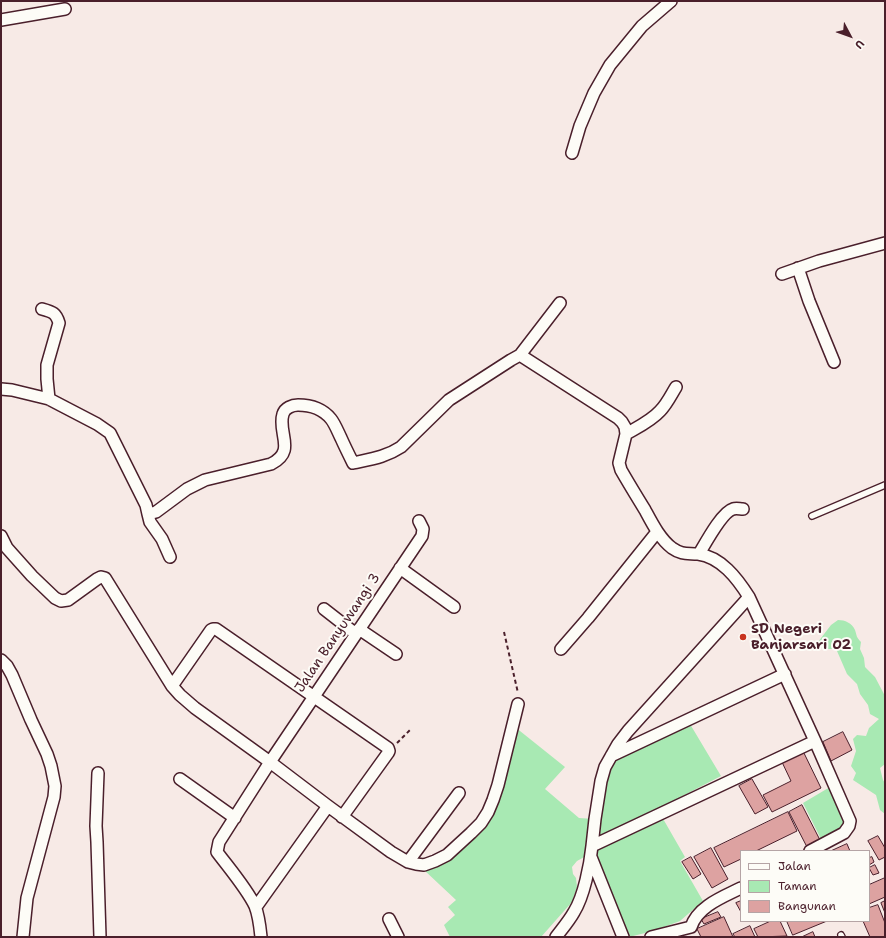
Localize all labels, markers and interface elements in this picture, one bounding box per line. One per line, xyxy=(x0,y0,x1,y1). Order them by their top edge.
north arrow xyxy=(830,16,870,56)
text: U xyxy=(851,36,868,52)
street label: Jalan Banyuwangi 3 xyxy=(292,570,384,696)
place label: SD Negeri Banjarsari 02 xyxy=(751,621,851,654)
marker: SD Negeri Banjarsari 02 xyxy=(738,632,748,642)
legend xyxy=(740,850,870,922)
text: Jalan xyxy=(778,858,811,874)
text: Taman xyxy=(778,878,817,894)
text: Bangunan xyxy=(778,898,836,914)

